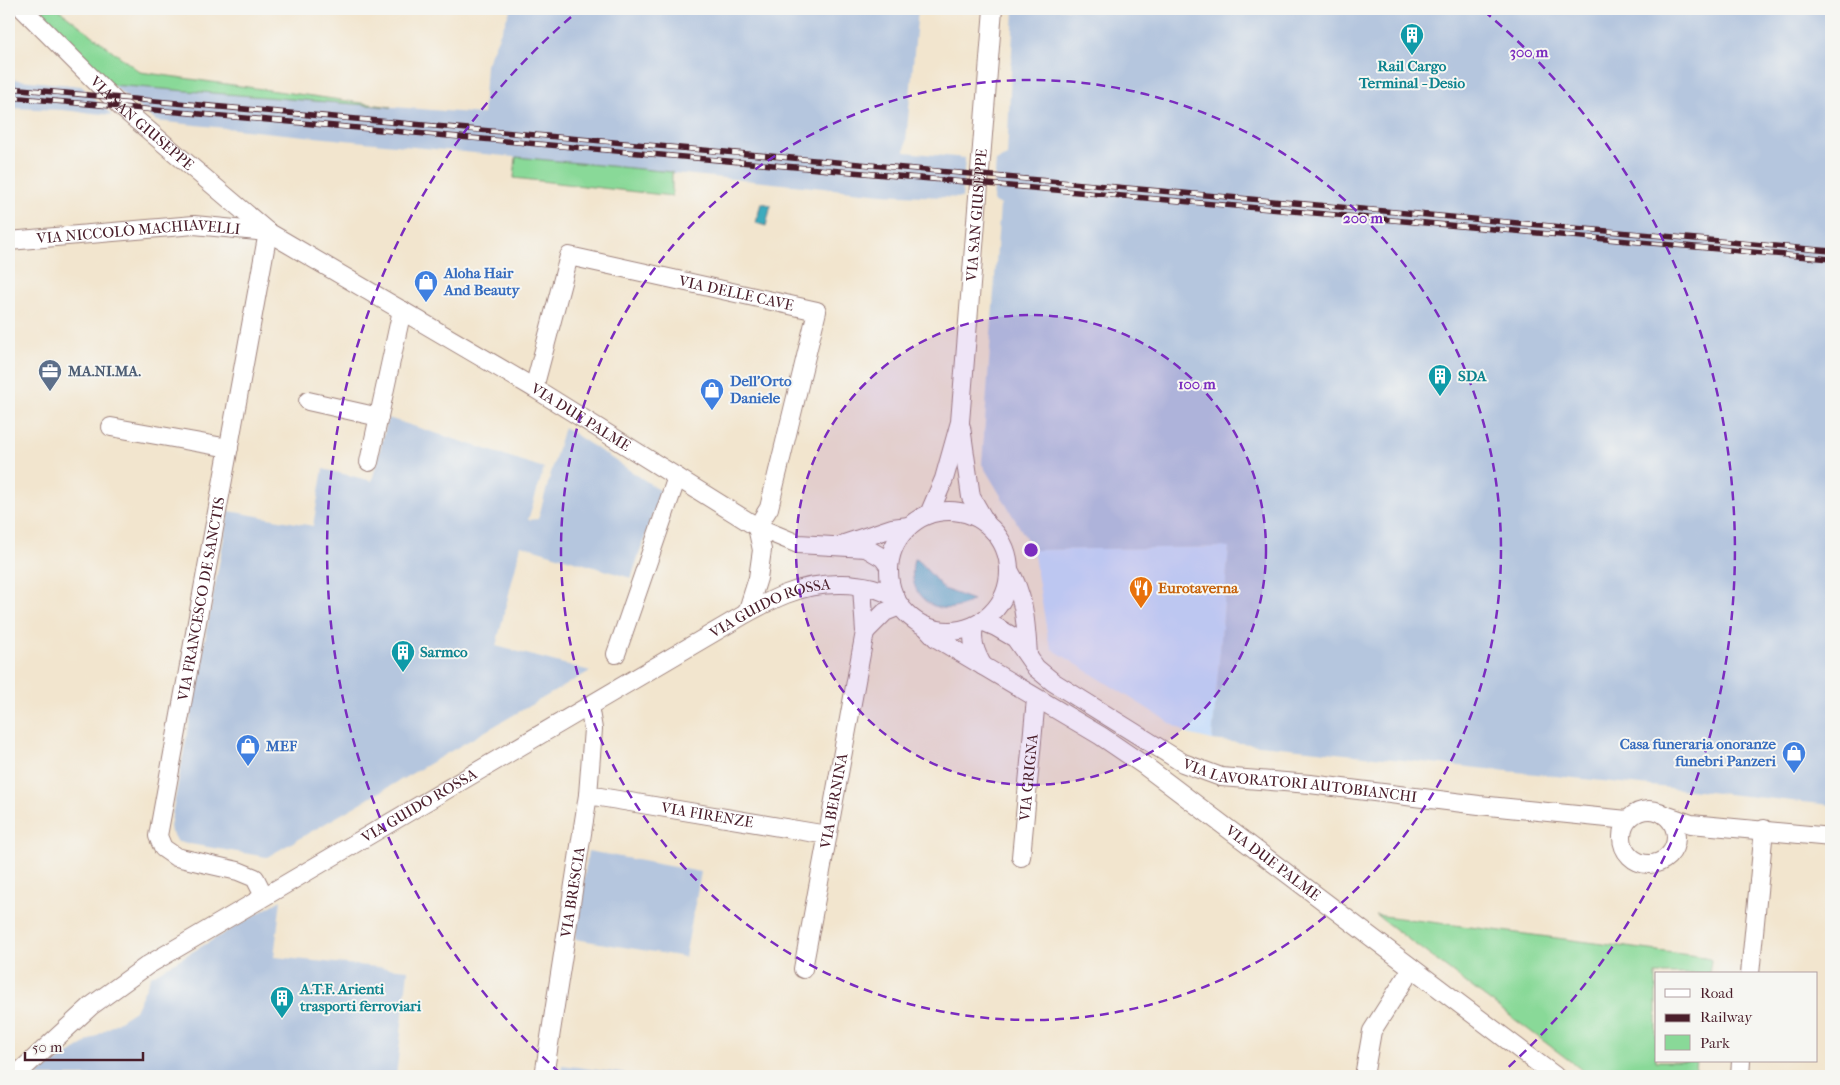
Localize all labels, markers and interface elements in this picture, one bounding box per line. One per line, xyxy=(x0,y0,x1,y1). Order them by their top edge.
building icon: Rail Cargo Terminal - Desio xyxy=(1399,22,1425,56)
text: 300 m xyxy=(1510,43,1549,61)
place label: Rail Cargo Terminal - Desio xyxy=(1358,57,1465,92)
street label: VIA SAN GIUSEPPE xyxy=(86,72,198,174)
street label: VIA SAN GIUSEPPE xyxy=(962,148,991,283)
text: 200 m xyxy=(1343,209,1383,227)
street label: VIA NICCOLÒ MACHIAVELLI xyxy=(35,216,241,248)
place label: Aloha Hair And Beauty xyxy=(443,264,521,299)
shop icon: Aloha Hair And Beauty xyxy=(413,269,439,303)
street label: VIA DELLE CAVE xyxy=(676,271,796,315)
office icon: MA.NI.MA. xyxy=(37,358,63,392)
place label: MA.NI.MA. xyxy=(67,362,141,380)
building icon: SDA xyxy=(1427,363,1453,397)
place label: SDA xyxy=(1458,367,1488,385)
place label: Dell'Orto Daniele xyxy=(730,372,792,407)
text: 100 m xyxy=(1178,375,1216,393)
shop icon: Dell'Orto Daniele xyxy=(699,377,725,411)
street label: VIA DUE PALME xyxy=(527,379,634,455)
street label: VIA FRANCESCO DE SANCTIS xyxy=(174,495,229,703)
centre of rings xyxy=(1022,541,1040,559)
street label: VIA GUIDO ROSSA xyxy=(706,575,832,642)
restaurant icon: Eurotaverna xyxy=(1128,575,1154,609)
place label: Eurotaverna xyxy=(1158,579,1239,597)
building icon: Sarmco xyxy=(390,639,416,673)
place label: Sarmco xyxy=(420,643,468,661)
shop icon: MEF xyxy=(235,733,261,767)
street label: VIA GRIGNA xyxy=(1015,733,1042,823)
place label: Casa funeraria onoranze funebri Panzeri xyxy=(1620,735,1777,770)
place label: MEF xyxy=(265,737,297,755)
shop icon: Casa funeraria onoranze funebri Panzeri xyxy=(1781,740,1807,774)
street label: VIA BERNINA xyxy=(816,752,852,851)
street label: VIA LAVORATORI AUTOBIANCHI xyxy=(1179,754,1418,806)
street label: VIA GUIDO ROSSA xyxy=(357,765,480,847)
street label: VIA FIRENZE xyxy=(659,798,755,832)
street label: VIA DUE PALME xyxy=(1221,821,1324,904)
street label: VIA BRESCIA xyxy=(557,845,589,940)
legend xyxy=(1655,972,1818,1062)
place label: A.T.F. Arienti trasporti ferroviari xyxy=(299,980,422,1015)
text: Road xyxy=(1700,984,1734,1002)
building icon: A.T.F. Arienti trasporti ferroviari xyxy=(269,985,295,1019)
text: Railway xyxy=(1700,1008,1753,1026)
scale bar xyxy=(25,1030,142,1062)
text: Park xyxy=(1700,1034,1730,1052)
text: 50 m xyxy=(32,1038,63,1056)

